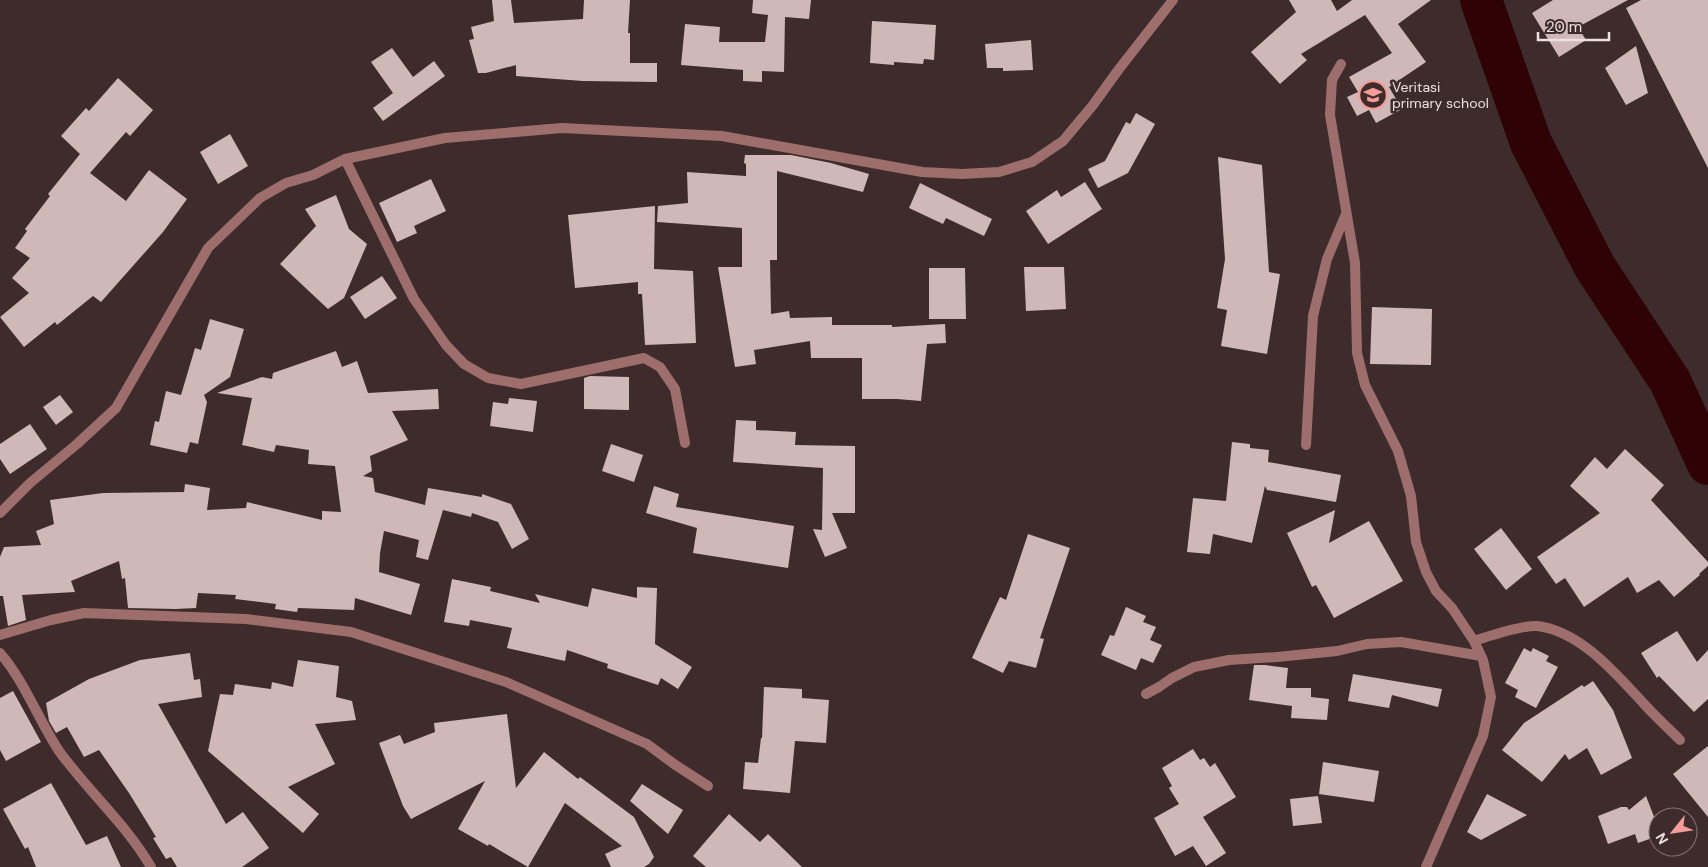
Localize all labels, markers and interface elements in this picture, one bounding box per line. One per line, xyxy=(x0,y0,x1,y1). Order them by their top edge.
scale bar xyxy=(1538,10,1609,42)
text: 20 m xyxy=(1546,17,1582,37)
place label: Veritasi primary school xyxy=(1392,78,1489,112)
school or university icon: Veritasi primary school xyxy=(1358,80,1388,110)
north arrow xyxy=(1648,807,1698,857)
text: N xyxy=(1651,830,1672,847)

